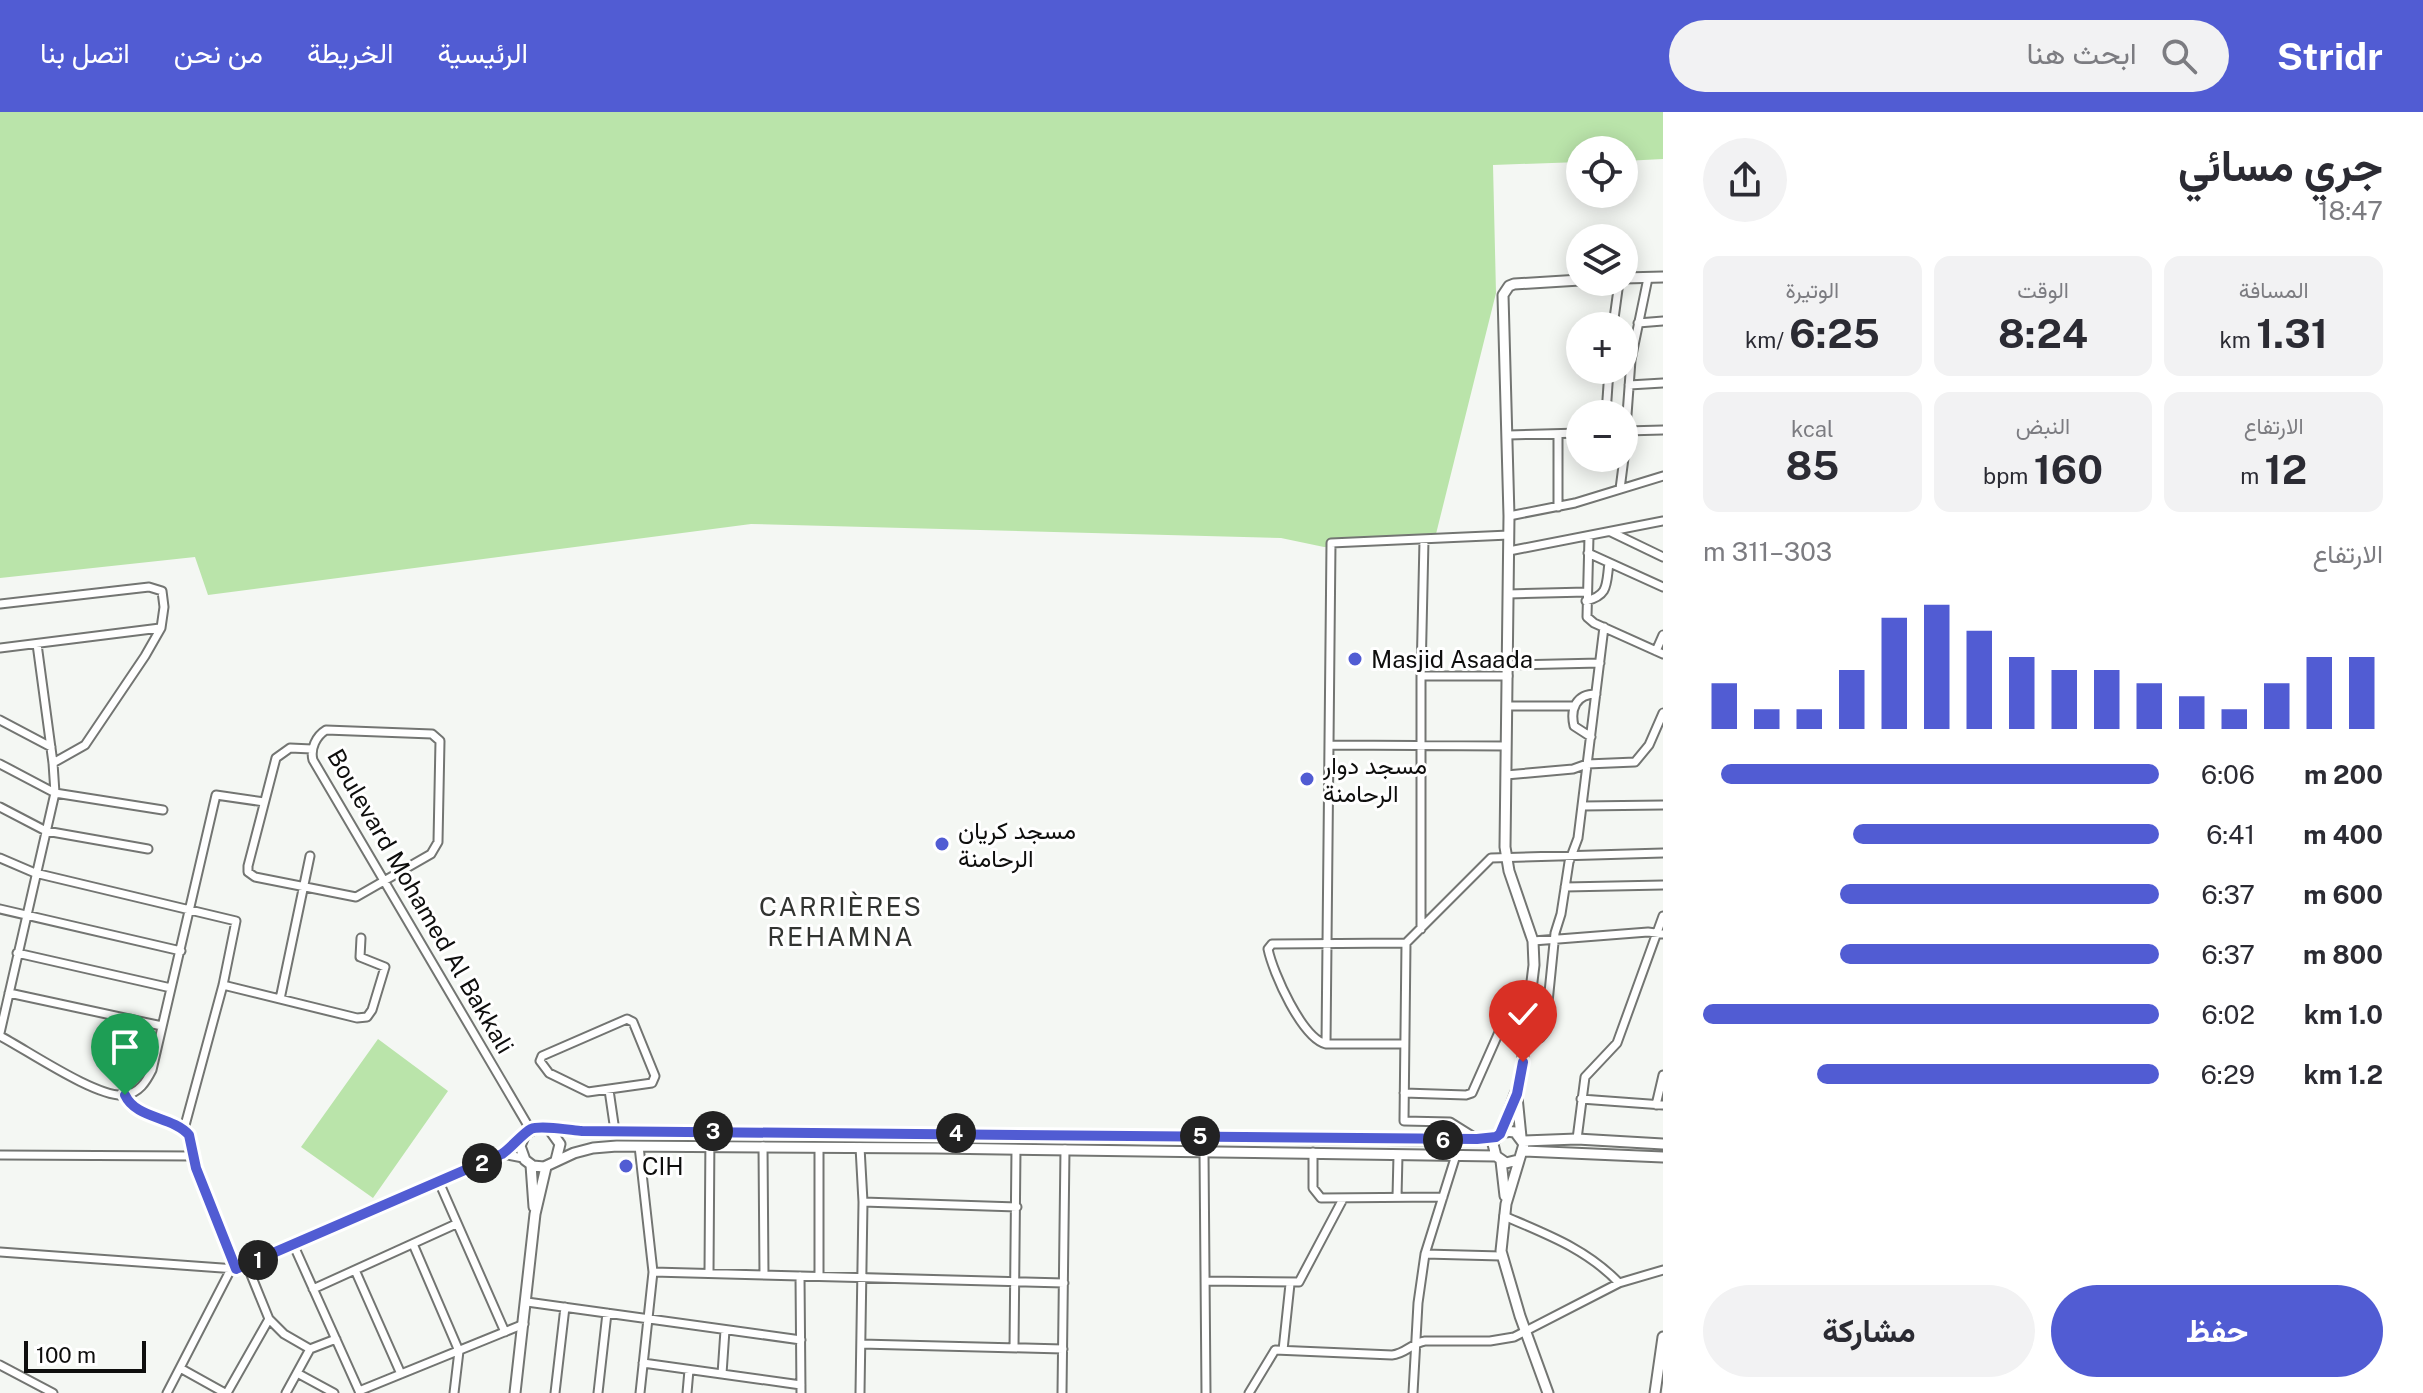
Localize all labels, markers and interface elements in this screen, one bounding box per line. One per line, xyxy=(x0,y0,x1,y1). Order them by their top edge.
search box xyxy=(1669,20,2229,92)
icon: search xyxy=(2157,34,2201,78)
text: Stridr xyxy=(2277,34,2383,79)
text: ابحث هنا xyxy=(2027,35,2137,71)
text: اتصل بنا xyxy=(40,36,130,69)
text: من نحن xyxy=(174,36,263,69)
text: الخريطة xyxy=(307,36,394,69)
text: الرئيسية xyxy=(438,36,528,69)
map controls xyxy=(1566,136,1638,472)
button: locate xyxy=(1566,136,1638,208)
button: share xyxy=(1703,138,1787,222)
text: جري مسائي xyxy=(2178,139,2383,191)
text: 18:47 xyxy=(2318,195,2383,226)
button: layers xyxy=(1566,224,1638,296)
text: الوتيرة xyxy=(1785,277,1839,303)
text: الوقت xyxy=(2017,277,2069,303)
text: المسافة xyxy=(2239,277,2309,303)
text: 6:25 xyxy=(1789,310,1880,357)
text: 8:24 xyxy=(1998,310,2088,357)
text: 1.31 xyxy=(2256,310,2328,357)
button: + xyxy=(1566,312,1638,384)
text: /km xyxy=(1745,327,1789,353)
text: km xyxy=(2219,327,2256,353)
button: − xyxy=(1566,400,1638,472)
text: النبض xyxy=(2016,413,2070,439)
text: الارتفاع xyxy=(2244,413,2304,439)
text: kcal xyxy=(1791,416,1834,442)
text: 85 xyxy=(1785,442,1839,489)
text: 160 xyxy=(2034,446,2103,493)
text: 12 xyxy=(2265,446,2307,493)
text: bpm xyxy=(1983,463,2034,489)
text: m xyxy=(2240,463,2265,489)
text: 303–311 m xyxy=(1703,536,1832,567)
text: الارتفاع xyxy=(2312,538,2383,569)
place label: Masjid Asaada xyxy=(1371,645,1533,673)
marker: Masjid Asaada xyxy=(1346,650,1364,668)
street label: Boulevard Mohamed Al Bakkali xyxy=(322,744,520,1058)
place label: مسجد دوار الرحامنة xyxy=(1322,751,1427,809)
text: 6:06 xyxy=(2201,759,2255,790)
text: 200 m xyxy=(2304,759,2383,790)
marker: مسجد دوار الرحامنة xyxy=(1298,770,1316,788)
place label: مسجد كريان الرحامنة xyxy=(958,816,1076,874)
text: 6:41 xyxy=(2206,819,2255,850)
text: 400 m xyxy=(2303,819,2383,850)
marker: مسجد كريان الرحامنة xyxy=(933,835,951,853)
text: 6:37 xyxy=(2201,879,2255,910)
text: 600 m xyxy=(2303,879,2383,910)
district label: CARRIÈRES REHAMNA xyxy=(759,891,923,952)
text: 6:37 xyxy=(2201,939,2255,970)
text: 800 m xyxy=(2303,939,2383,970)
pin xyxy=(1489,980,1557,1062)
icon: check xyxy=(1501,992,1545,1036)
text: 6:02 xyxy=(2202,999,2255,1030)
text: 1.0 km xyxy=(2304,999,2383,1030)
pin xyxy=(91,1013,159,1095)
icon: arrive xyxy=(103,1025,147,1069)
text: 6:29 xyxy=(2201,1059,2255,1090)
text: 1.2 km xyxy=(2304,1059,2383,1090)
pin: 3 xyxy=(693,1111,733,1151)
pin: 4 xyxy=(936,1113,976,1153)
pin: 5 xyxy=(1180,1116,1220,1156)
text: 3 xyxy=(706,1118,720,1144)
text: 4 xyxy=(949,1120,963,1146)
pin: 6 xyxy=(1423,1120,1463,1160)
text: 5 xyxy=(1193,1123,1207,1149)
text: 6 xyxy=(1436,1127,1450,1153)
pin: 2 xyxy=(462,1143,502,1183)
text: 2 xyxy=(475,1150,489,1176)
place label: CIH xyxy=(642,1152,684,1180)
marker: CIH xyxy=(617,1157,635,1175)
pin: 1 xyxy=(238,1240,278,1280)
text: 1 xyxy=(253,1247,263,1273)
button: مشاركة xyxy=(1703,1285,2035,1377)
button: حفظ xyxy=(2051,1285,2383,1377)
scale bar xyxy=(24,1337,146,1373)
text: 100 m xyxy=(36,1342,96,1368)

